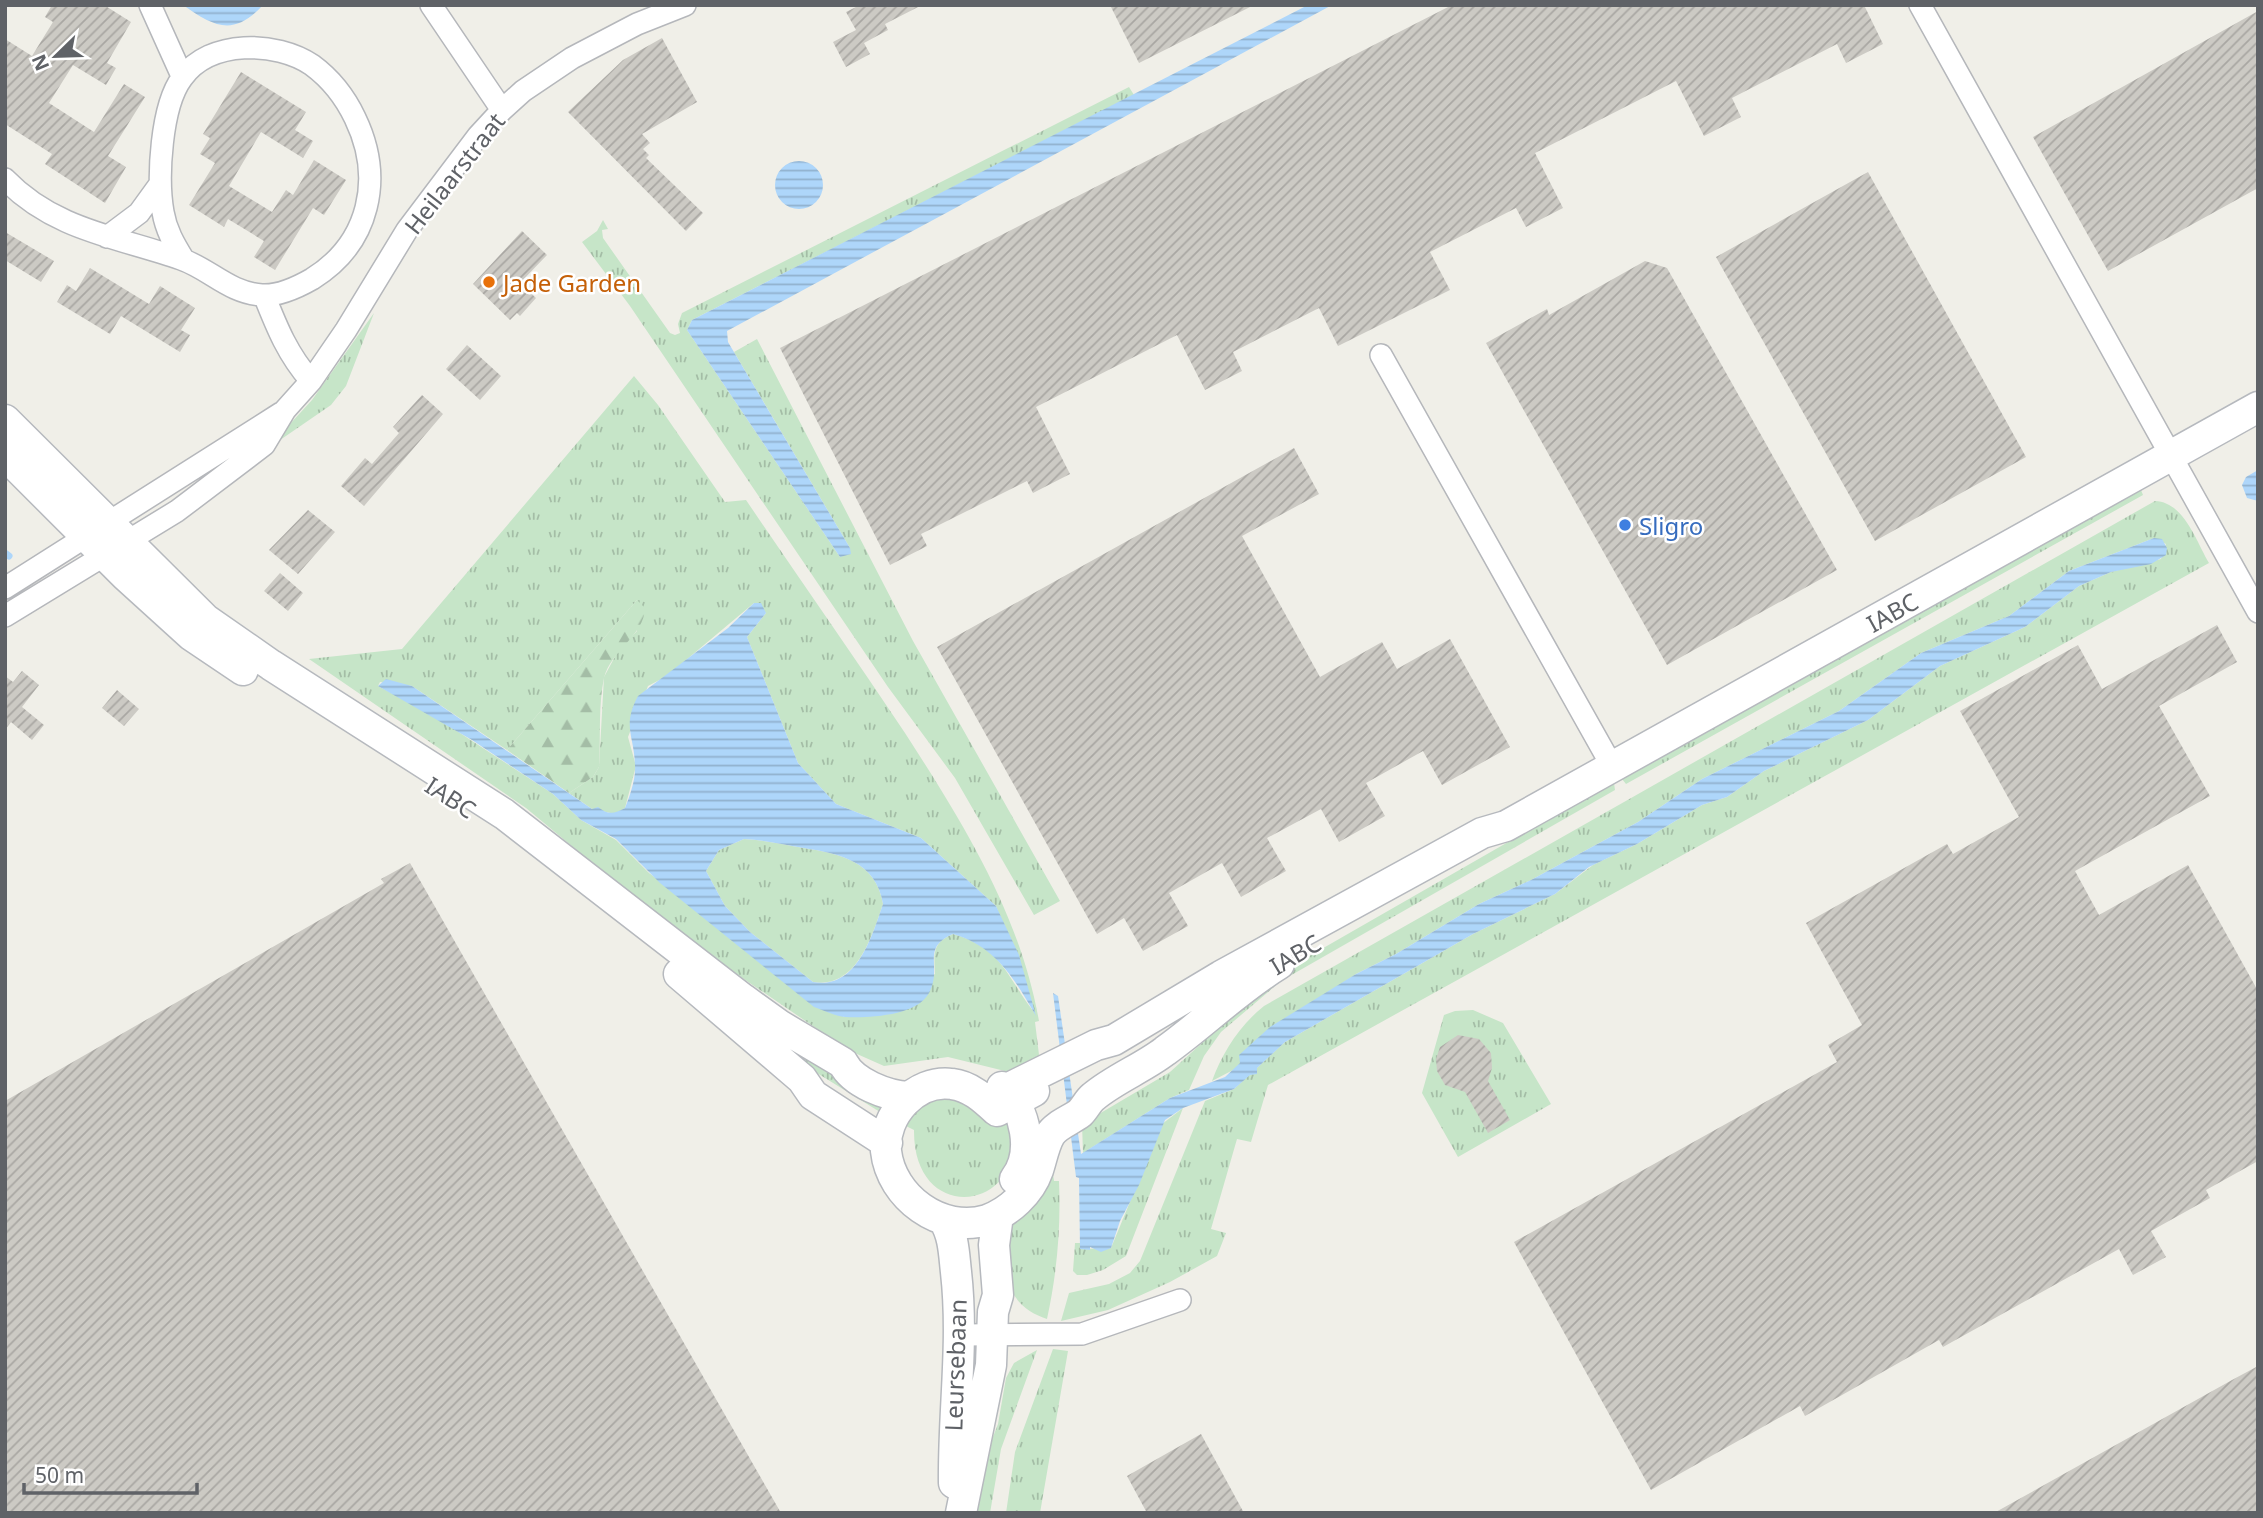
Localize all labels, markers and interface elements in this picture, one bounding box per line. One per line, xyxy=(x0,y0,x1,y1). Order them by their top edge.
north arrow xyxy=(21,21,91,91)
text: N xyxy=(25,50,55,75)
street label: Heilaarstraat xyxy=(396,105,512,241)
place label: Jade Garden xyxy=(501,266,641,299)
marker: Jade Garden xyxy=(481,274,497,290)
place label: Sligro xyxy=(1639,509,1703,542)
marker: Sligro xyxy=(1617,517,1633,533)
street label: IABC xyxy=(1860,584,1924,640)
street label: IABC xyxy=(419,768,483,826)
street label: IABC xyxy=(1263,926,1327,982)
street label: Leursebaan xyxy=(936,1298,974,1432)
scale bar xyxy=(24,1452,198,1496)
text: 50 m xyxy=(35,1461,84,1489)

